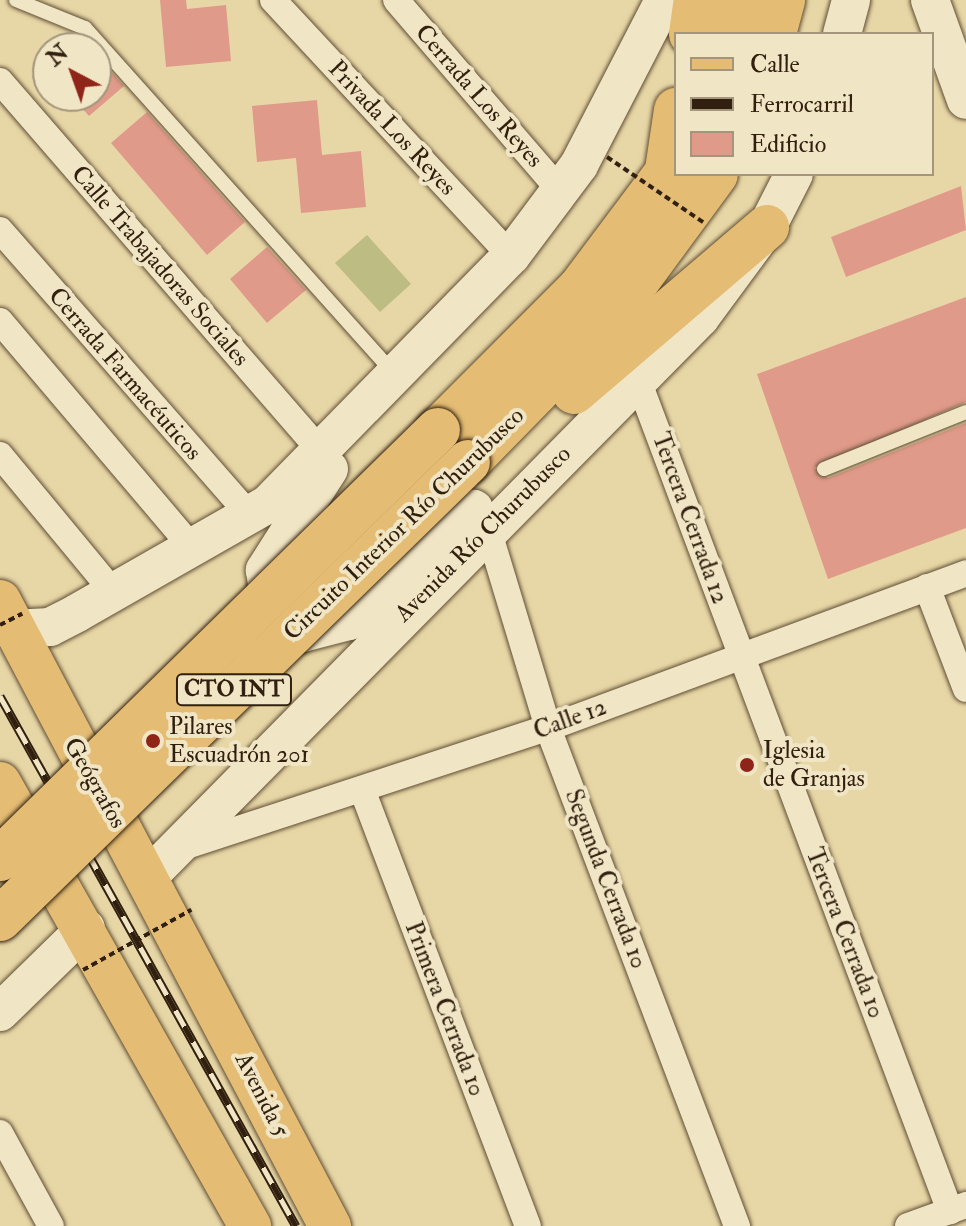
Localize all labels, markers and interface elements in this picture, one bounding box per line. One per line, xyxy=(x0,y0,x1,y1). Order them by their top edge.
street label: Cerrada Los Reyes xyxy=(409,19,549,173)
north arrow xyxy=(32,32,112,112)
legend xyxy=(674,32,934,176)
text: N xyxy=(41,38,74,72)
text: Calle xyxy=(750,49,800,80)
street label: Privada Los Reyes xyxy=(322,55,462,201)
text: Ferrocarril xyxy=(750,89,854,120)
text: Edificio xyxy=(750,129,826,160)
street label: Calle Trabajadoras Sociales xyxy=(65,160,255,372)
street label: Cerrada Farmacéuticos xyxy=(42,282,208,466)
street label: Circuito Interior Río Churubusco xyxy=(278,401,530,647)
street label: Tercera Cerrada 12 xyxy=(646,428,734,608)
street label: Avenida Río Churubusco xyxy=(389,440,577,628)
road number: CTO INT xyxy=(174,672,294,708)
street label: Calle 12 xyxy=(530,693,610,745)
place label: Pilares Escuadrón 201 xyxy=(169,713,309,769)
marker: Pilares Escuadrón 201 xyxy=(144,732,162,750)
street label: Geógrafos xyxy=(58,733,132,833)
place label: Iglesia de Granjas xyxy=(763,737,865,793)
marker: Iglesia de Granjas xyxy=(738,756,756,774)
street label: Segunda Cerrada 10 xyxy=(559,785,653,973)
street label: Tercera Cerrada 10 xyxy=(799,844,891,1022)
street label: Primera Cerrada 10 xyxy=(399,918,491,1100)
street label: Avenida 5 xyxy=(229,1048,295,1142)

